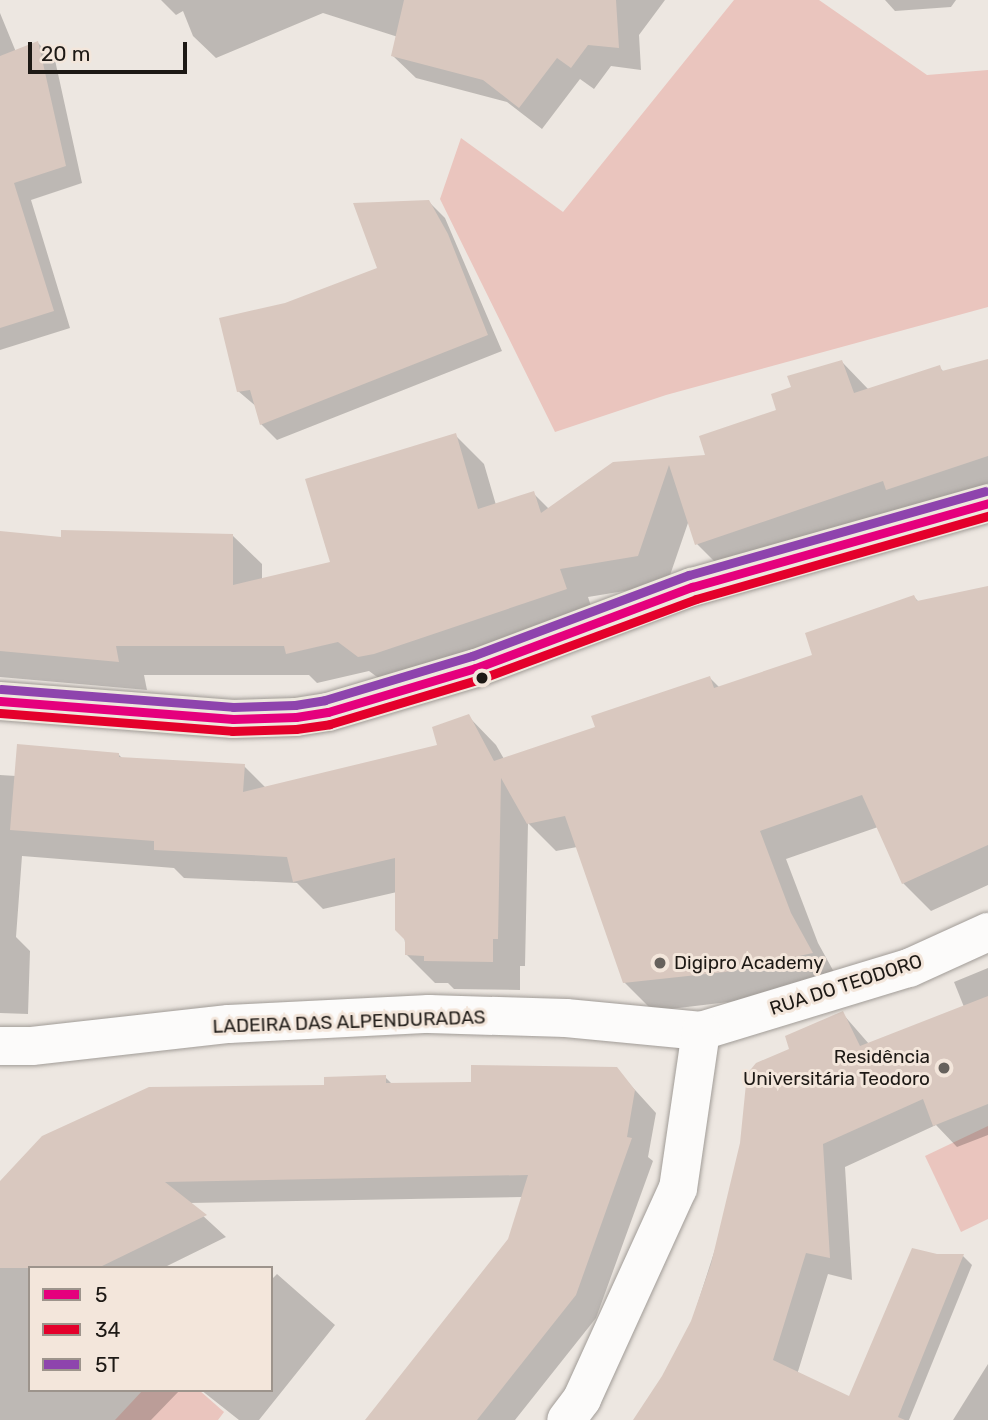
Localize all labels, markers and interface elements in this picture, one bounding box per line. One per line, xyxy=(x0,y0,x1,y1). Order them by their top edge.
scale bar xyxy=(32,28,191,72)
text: 20 m xyxy=(41,41,90,66)
unlabelled marker xyxy=(475,671,489,685)
street label: RUA DO TEODORO xyxy=(766,949,926,1021)
place label: Digipro Academy xyxy=(674,952,824,974)
marker: Digipro Academy xyxy=(652,955,668,971)
street label: LADEIRA DAS ALPENDURADAS xyxy=(212,1006,486,1038)
place label: Residência Universitária Teodoro xyxy=(742,1046,930,1090)
marker: Residência Universitária Teodoro xyxy=(936,1060,952,1076)
legend xyxy=(28,1266,273,1392)
text: 5 xyxy=(95,1282,107,1307)
text: 34 xyxy=(95,1317,121,1342)
text: 5T xyxy=(95,1352,120,1377)

